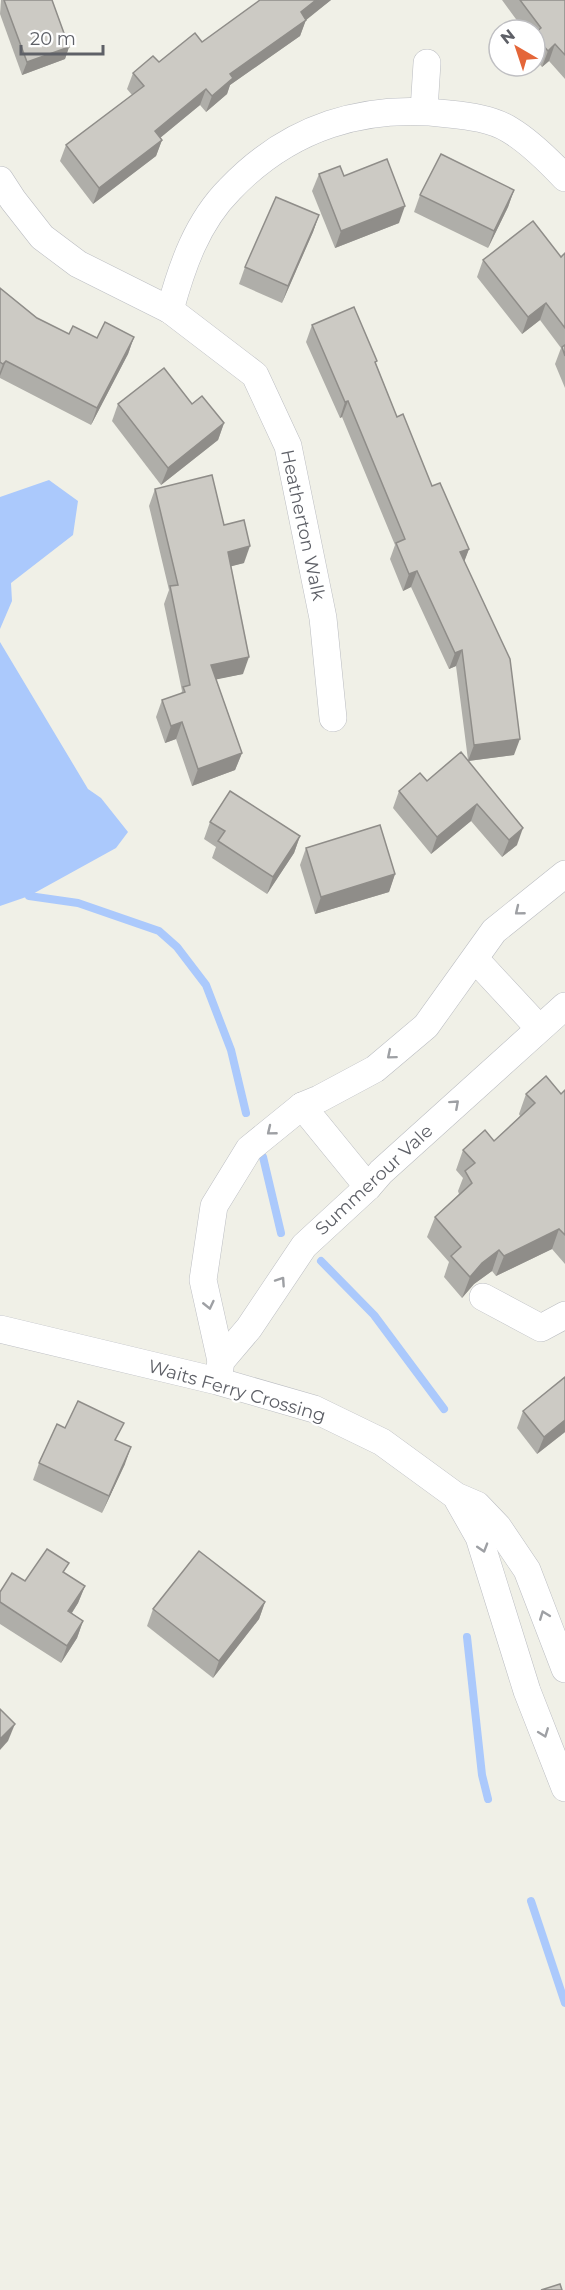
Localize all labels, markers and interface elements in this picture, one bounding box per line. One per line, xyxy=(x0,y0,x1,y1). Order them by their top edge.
scale bar xyxy=(21,18,104,56)
north arrow xyxy=(487,18,547,78)
text: N xyxy=(497,25,519,48)
text: 20 m xyxy=(30,28,76,50)
street label: Heatherton Walk xyxy=(276,447,330,603)
one-way arrow xyxy=(515,903,526,914)
one-way arrow xyxy=(387,1048,398,1059)
one-way arrow xyxy=(449,1100,459,1111)
street label: Summerour Vale xyxy=(311,1120,437,1240)
one-way arrow xyxy=(267,1124,278,1135)
one-way arrow xyxy=(274,1276,285,1287)
one-way arrow xyxy=(202,1299,215,1309)
street label: Waits Ferry Crossing xyxy=(146,1355,328,1427)
one-way arrow xyxy=(476,1542,488,1553)
one-way arrow xyxy=(539,1610,551,1621)
one-way arrow xyxy=(536,1727,549,1738)

